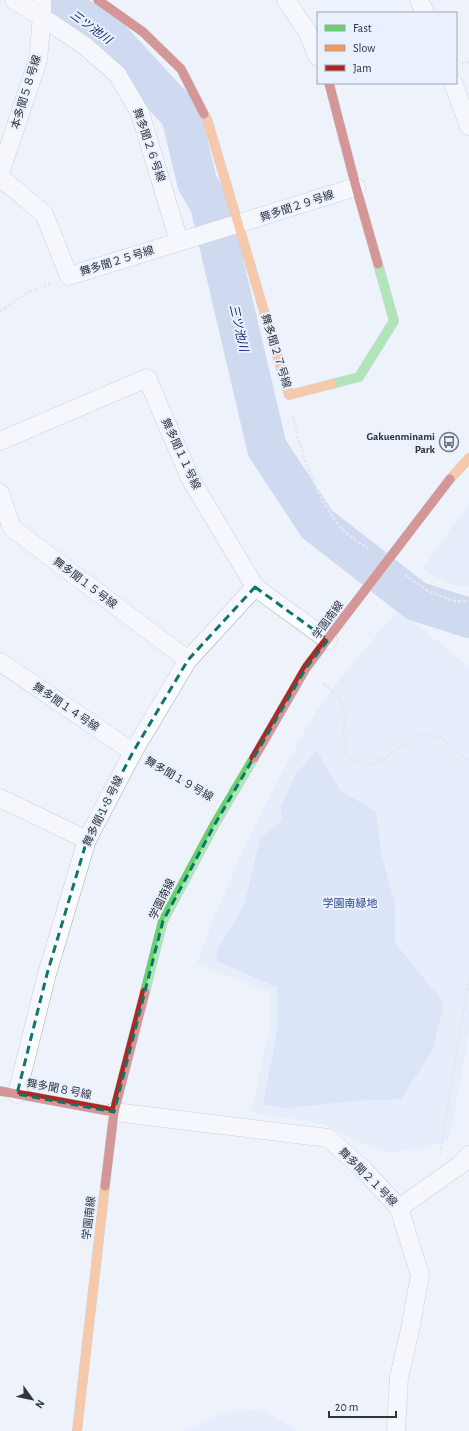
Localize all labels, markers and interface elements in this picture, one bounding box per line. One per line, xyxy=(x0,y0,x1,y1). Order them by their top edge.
water label: 三ツ池川 xyxy=(68,7,116,47)
legend xyxy=(317,12,457,84)
text: Fast xyxy=(353,22,372,34)
text: Slow xyxy=(353,42,375,54)
street label: 本多聞５８号線 xyxy=(9,53,43,130)
text: Jam xyxy=(353,62,372,74)
street label: 舞多聞２６号線 xyxy=(131,106,168,183)
street label: 舞多聞２９号線 xyxy=(258,188,335,223)
street label: 舞多聞２５号線 xyxy=(78,244,155,278)
water label: 三ツ池川 xyxy=(228,303,252,355)
street label: 舞多聞２７号線 xyxy=(259,312,293,389)
street label: 舞多聞１１号線 xyxy=(160,416,203,491)
place label: Gakuenminami Park xyxy=(367,431,436,455)
bus stop icon: Gakuenminami Park xyxy=(438,431,460,453)
street label: 舞多聞１５号線 xyxy=(51,555,120,611)
street label: 学園南線 xyxy=(310,598,345,641)
street label: 舞多聞１４号線 xyxy=(31,680,102,733)
street label: 舞多聞１９号線 xyxy=(143,754,216,803)
street label: 舞多聞１８号線 xyxy=(80,774,125,848)
street label: 学園南線 xyxy=(147,876,177,921)
park label: 学園南緑地 xyxy=(323,897,378,909)
street label: 舞多聞８号線 xyxy=(26,1076,93,1101)
street label: 舞多聞２１号線 xyxy=(337,1145,400,1208)
street label: 学園南線 xyxy=(80,1195,97,1241)
north arrow xyxy=(12,1379,52,1419)
scale bar xyxy=(329,1393,396,1419)
text: N xyxy=(33,1398,47,1410)
text: 20 m xyxy=(335,1401,358,1413)

